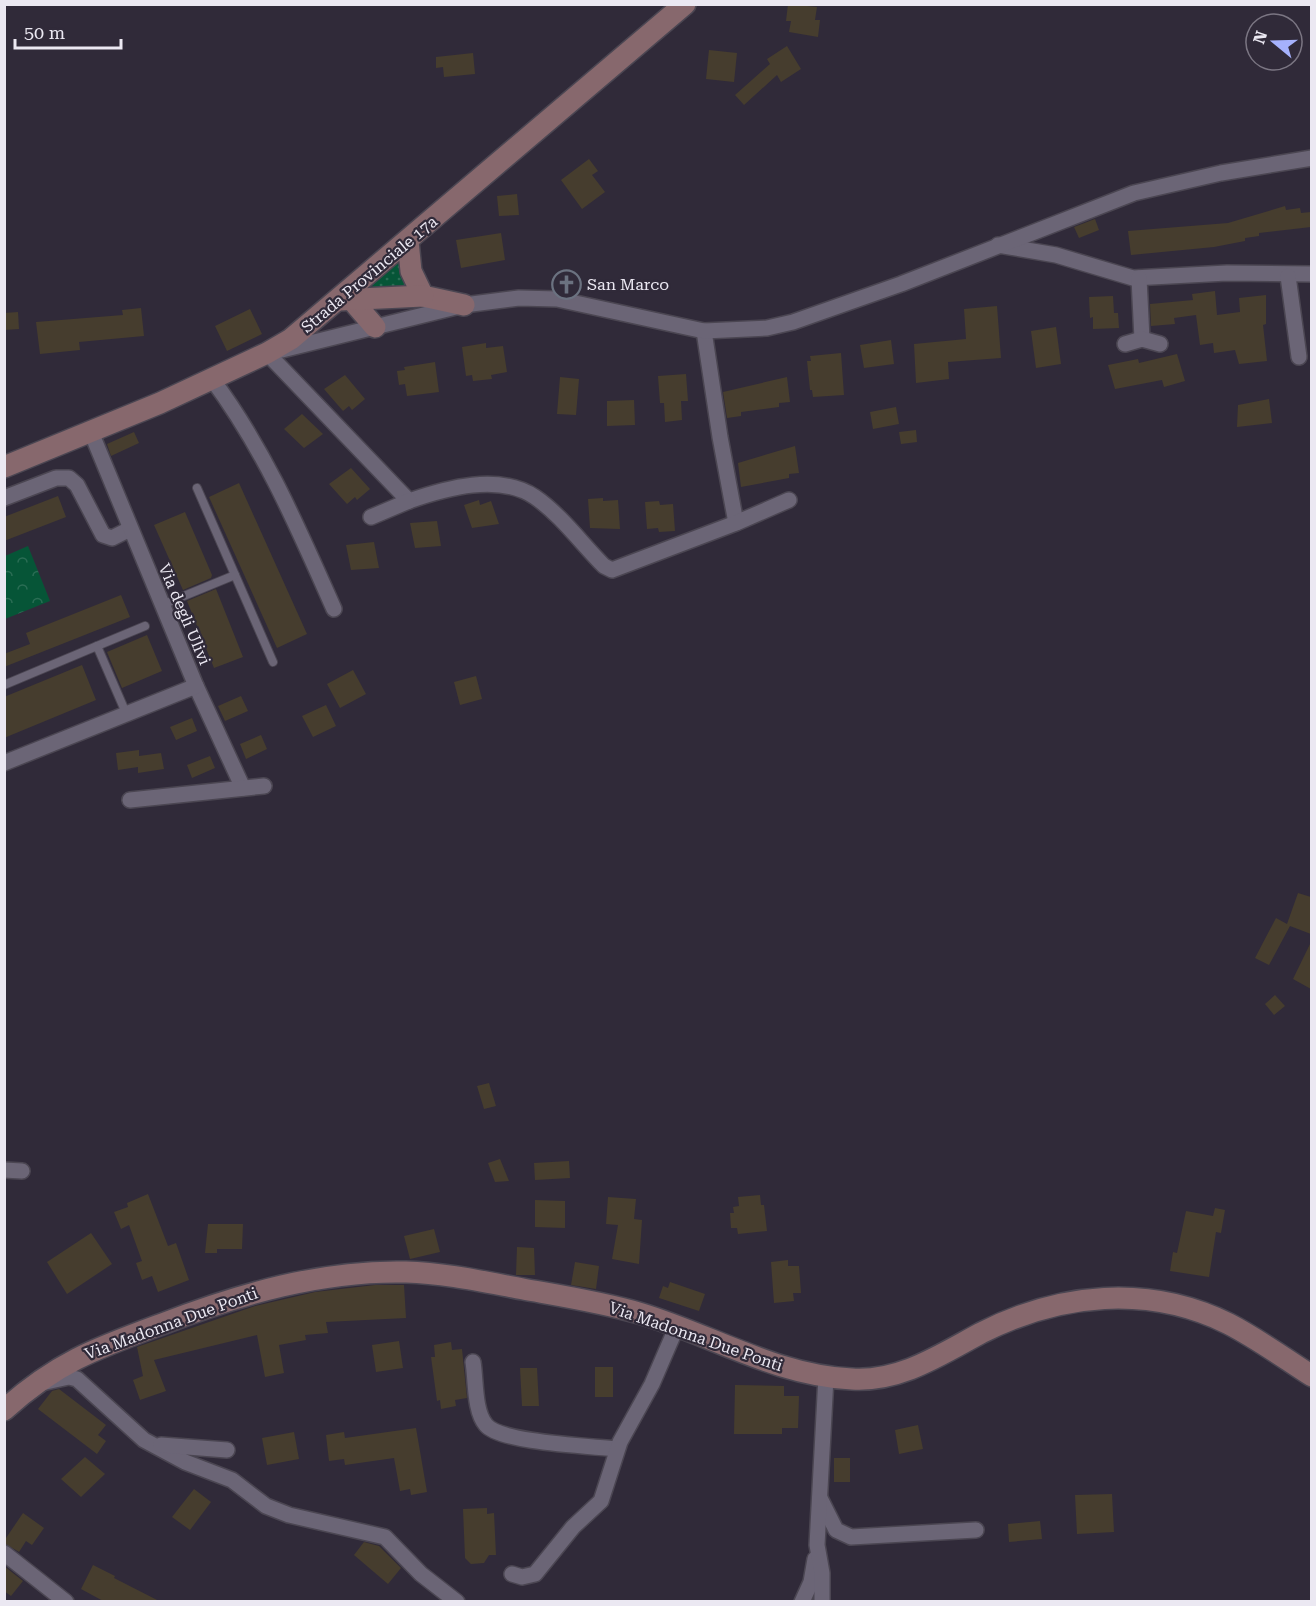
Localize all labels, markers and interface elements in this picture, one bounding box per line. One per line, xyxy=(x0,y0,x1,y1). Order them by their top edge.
scale bar xyxy=(15,12,122,50)
north arrow xyxy=(1244,12,1304,72)
text: 50 m xyxy=(24,22,65,43)
text: N xyxy=(1249,28,1271,46)
street label: Strada Provinciale 17a xyxy=(297,212,441,337)
church icon: San Marco xyxy=(550,268,582,300)
place label: San Marco xyxy=(587,275,669,294)
street label: Via degli Ulivi xyxy=(155,561,214,668)
street label: Via Madonna Due Ponti xyxy=(82,1283,260,1364)
street label: Via Madonna Due Ponti xyxy=(607,1298,785,1375)

